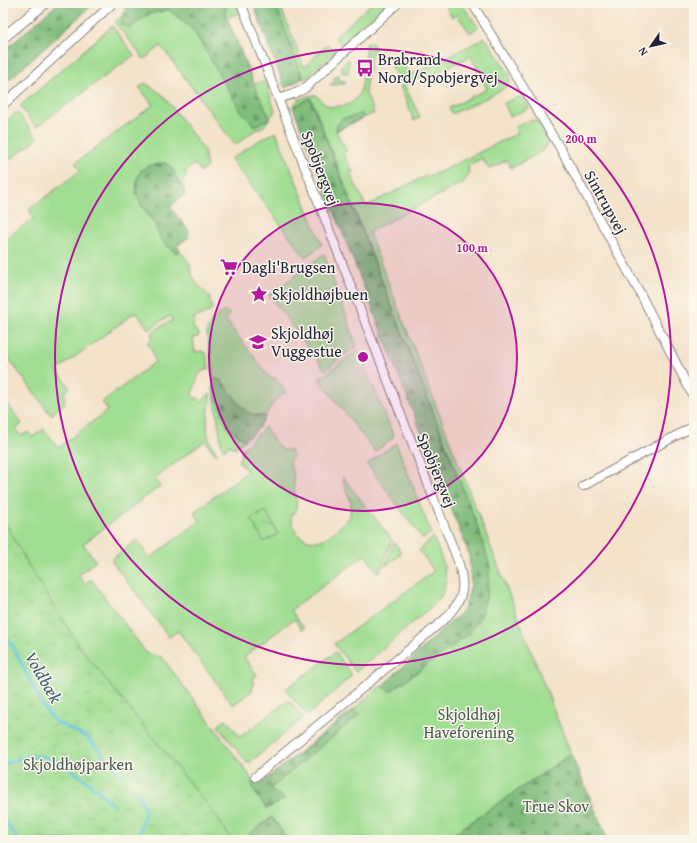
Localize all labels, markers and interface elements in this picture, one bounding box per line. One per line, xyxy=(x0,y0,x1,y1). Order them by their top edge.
north arrow xyxy=(631,26,671,66)
text: N xyxy=(634,44,651,59)
place label: Brabrand Nord/Spobjergvej xyxy=(378,47,498,89)
bus stop icon: Brabrand Nord/Spobjergvej xyxy=(355,58,375,78)
street label: Spobjergvej xyxy=(296,127,346,209)
text: 200 m xyxy=(565,130,598,147)
street label: Sintrupvej xyxy=(578,165,634,239)
text: 100 m xyxy=(456,239,489,256)
place label: Dagli'Brugsen xyxy=(242,255,335,279)
supermarket icon: Dagli'Brugsen xyxy=(219,257,239,277)
place label: Skjoldhøjbuen xyxy=(272,282,368,306)
place icon: Skjoldhøjbuen xyxy=(249,284,269,304)
place label: Skjoldhøj Vuggestue xyxy=(271,321,342,363)
school or university icon: Skjoldhøj Vuggestue xyxy=(248,332,268,352)
centre of rings xyxy=(356,350,370,364)
street label: Spobjergvej xyxy=(411,429,463,511)
water label: Voldbæk xyxy=(19,647,69,708)
park label: Skjoldhøj Haveforening xyxy=(424,702,514,744)
park label: Skjoldhøjparken xyxy=(23,752,133,776)
park label: True Skov xyxy=(523,794,589,818)

